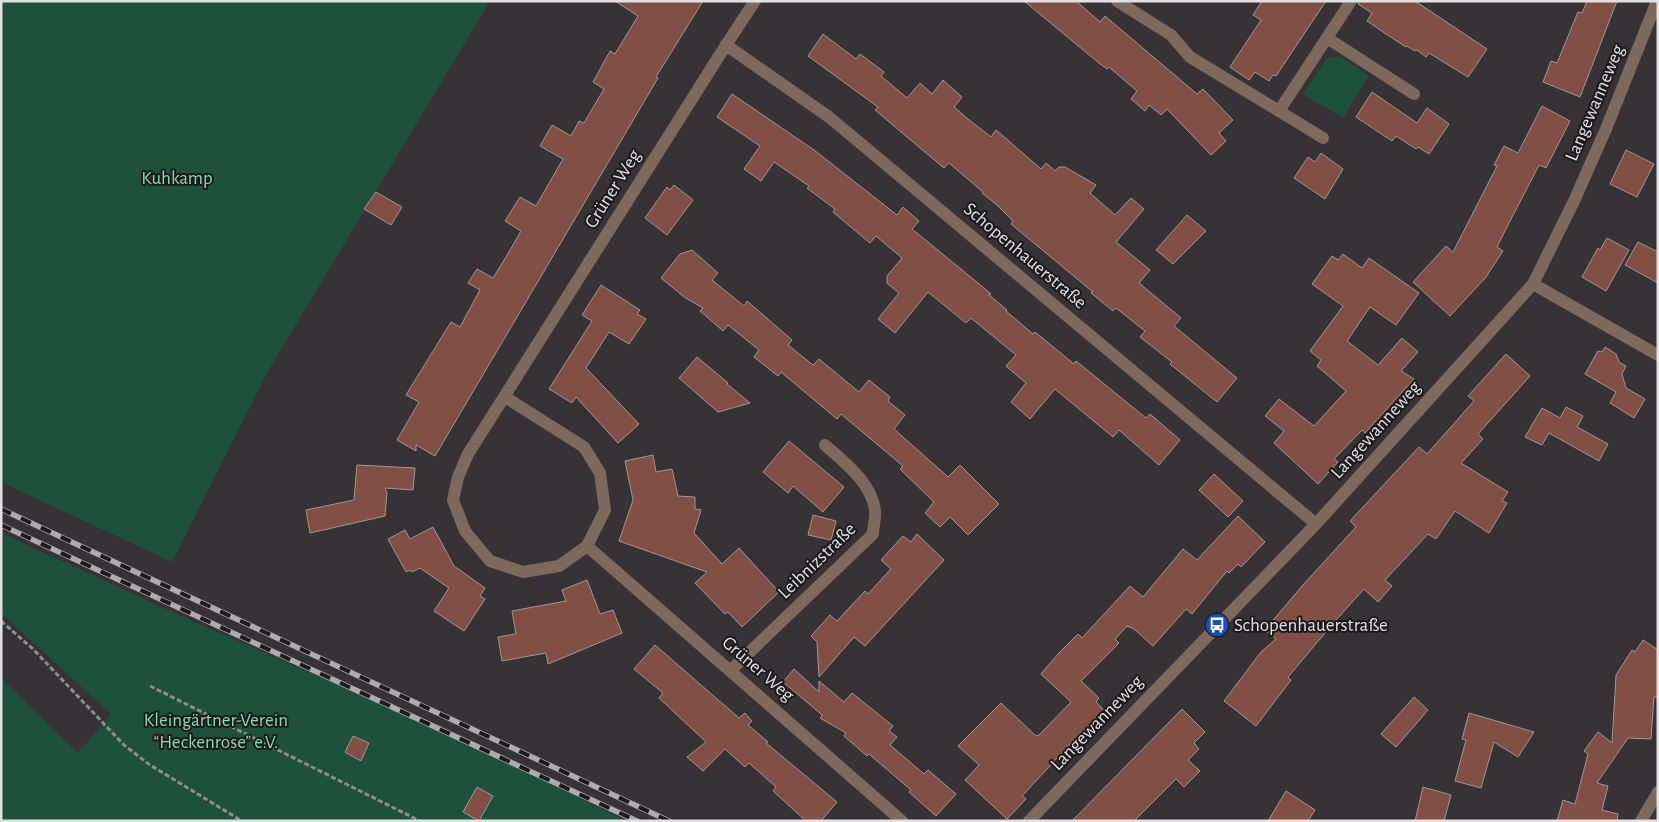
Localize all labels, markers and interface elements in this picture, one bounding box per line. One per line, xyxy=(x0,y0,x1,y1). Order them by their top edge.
street label: Langewanneweg xyxy=(1562,42,1628,164)
street label: Grüner Weg xyxy=(582,146,645,232)
park label: Kuhkamp xyxy=(141,169,213,188)
street label: Schopenhauerstraße xyxy=(960,199,1090,313)
street label: Langewanneweg xyxy=(1327,377,1425,482)
street label: Leibnizstraße xyxy=(774,519,860,603)
bus stop icon: Schopenhauerstraße xyxy=(1204,612,1230,638)
place label: Schopenhauerstraße xyxy=(1234,616,1388,635)
street label: Grüner Weg xyxy=(718,633,798,706)
street label: Langewanneweg xyxy=(1047,671,1147,774)
park label: Kleingärtner-Verein “Heckenrose” e.V. xyxy=(144,711,288,752)

